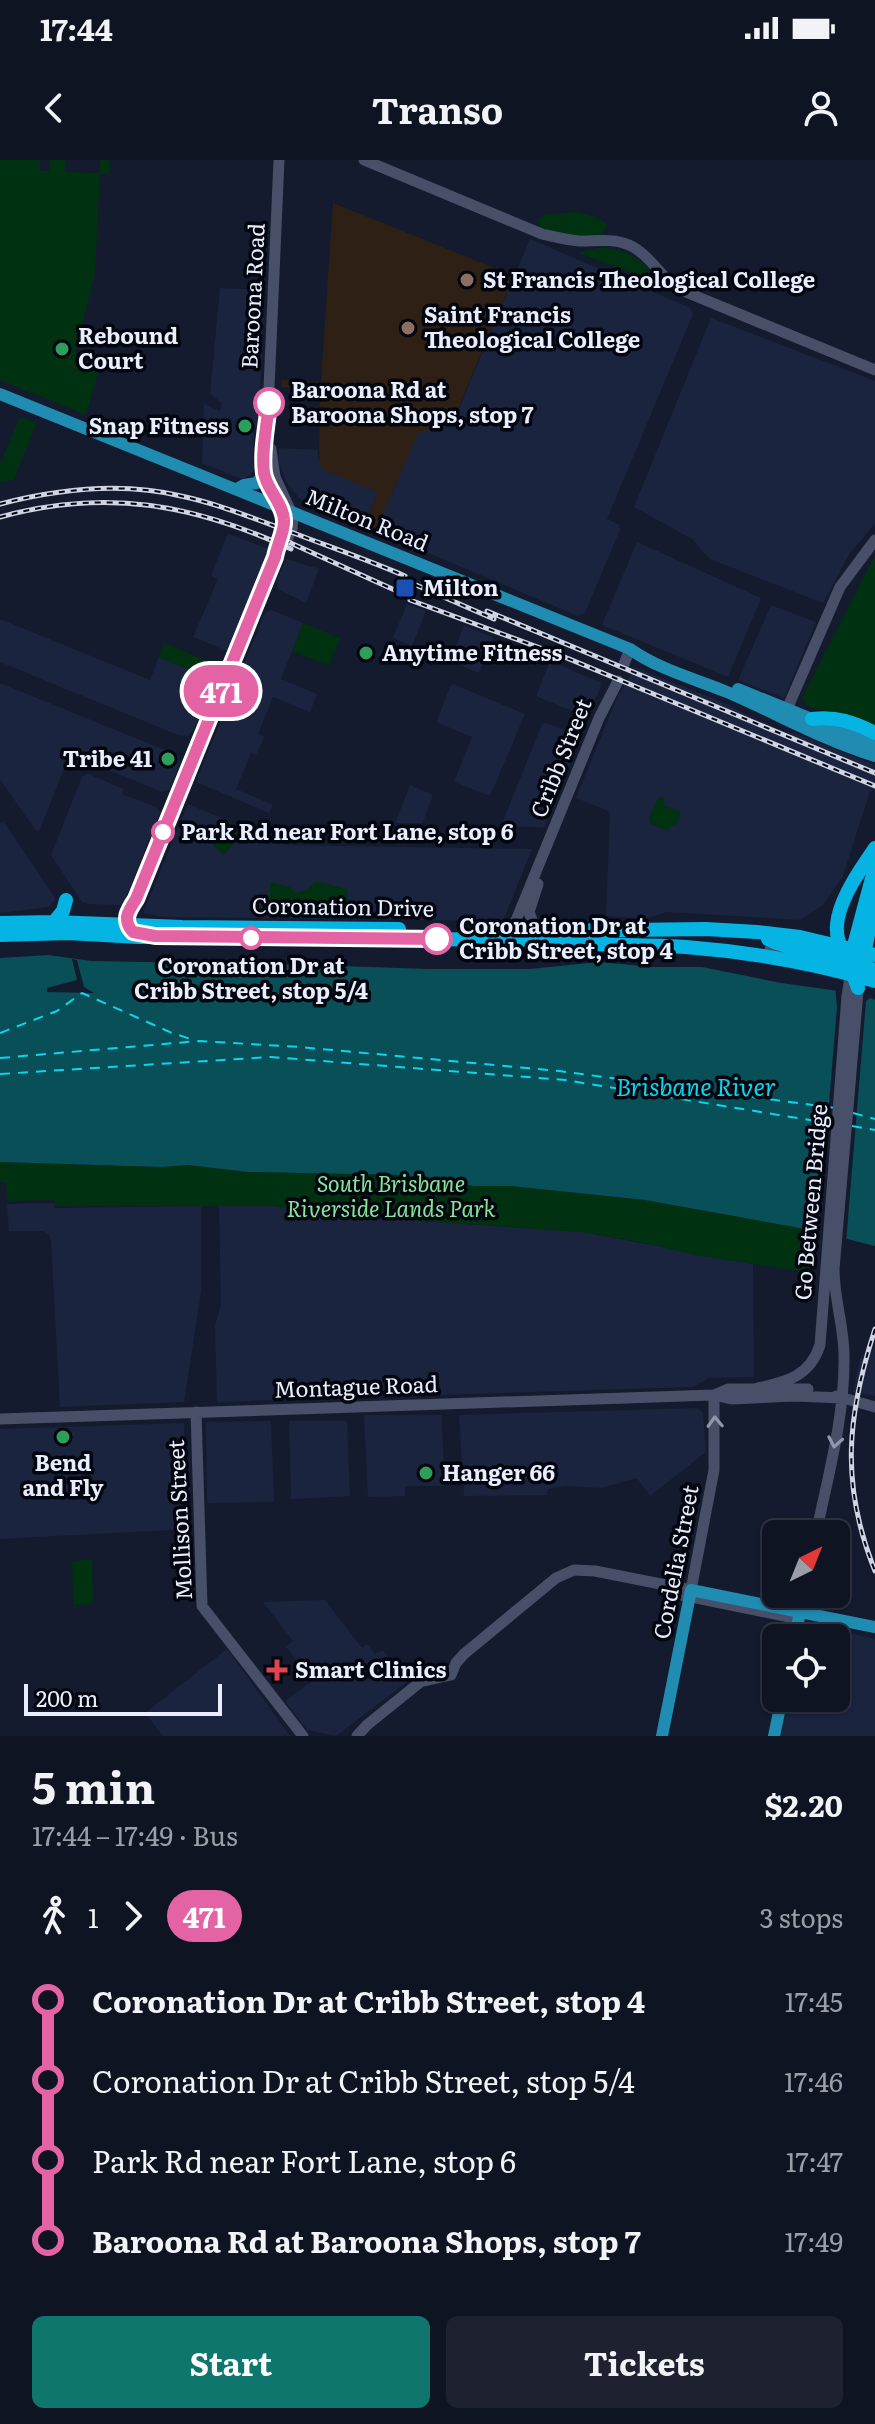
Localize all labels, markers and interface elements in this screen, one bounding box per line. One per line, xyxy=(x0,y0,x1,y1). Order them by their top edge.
text: 17:44 xyxy=(40,6,113,50)
text: Transo xyxy=(372,82,503,135)
icon: back xyxy=(32,86,76,130)
icon: person xyxy=(799,86,843,130)
street label: Baroona Road xyxy=(231,222,272,370)
place label: St Francis Theological College xyxy=(483,262,815,295)
marker: St Francis Theological College xyxy=(458,271,476,289)
place label: Saint Francis Theological College xyxy=(424,297,640,355)
place label: Rebound Court xyxy=(78,318,178,376)
marker: Saint Francis Theological College xyxy=(399,319,417,337)
marker: Rebound Court xyxy=(53,340,71,358)
place label: Baroona Rd at Baroona Shops, stop 7 xyxy=(291,372,534,430)
marker: Baroona Rd at Baroona Shops, stop 7 xyxy=(254,388,284,418)
place label: Snap Fitness xyxy=(89,408,229,441)
marker: Snap Fitness xyxy=(236,417,254,435)
street label: Milton Road xyxy=(301,479,434,558)
place label: Milton xyxy=(423,570,499,603)
marker: Milton xyxy=(394,577,416,599)
place label: Anytime Fitness xyxy=(382,635,563,668)
marker: Anytime Fitness xyxy=(357,644,375,662)
line badge: 471 xyxy=(175,665,267,717)
text: 471 xyxy=(200,670,242,712)
street label: Cribb Street xyxy=(521,693,599,822)
place label: Tribe 41 xyxy=(63,741,152,774)
marker: Tribe 41 xyxy=(159,750,177,768)
place label: Park Rd near Fort Lane, stop 6 xyxy=(181,814,514,847)
marker: Park Rd near Fort Lane, stop 6 xyxy=(152,821,174,843)
street label: Coronation Drive xyxy=(252,887,434,924)
place label: Coronation Dr at Cribb Street, stop 4 xyxy=(459,908,673,966)
marker: Coronation Dr at Cribb Street, stop 4 xyxy=(422,924,452,954)
marker: Coronation Dr at Cribb Street, stop 5/4 xyxy=(240,927,262,949)
place label: Coronation Dr at Cribb Street, stop 5/4 xyxy=(134,948,368,1006)
water label: Brisbane River xyxy=(616,1068,776,1103)
street label: Go Between Bridge xyxy=(784,1102,835,1301)
park label: South Brisbane Riverside Lands Park xyxy=(286,1166,496,1224)
street label: Montague Road xyxy=(273,1366,439,1405)
one-way arrow xyxy=(707,1415,724,1428)
marker: Bend and Fly xyxy=(54,1428,72,1446)
one-way arrow xyxy=(827,1436,844,1449)
street label: Mollison Street xyxy=(158,1439,199,1601)
place label: Bend and Fly xyxy=(22,1445,104,1503)
place label: Hanger 66 xyxy=(442,1455,555,1488)
marker: Hanger 66 xyxy=(417,1464,435,1482)
street label: Cordelia Street xyxy=(643,1482,706,1642)
north arrow xyxy=(762,1520,850,1608)
map controls xyxy=(762,1520,850,1712)
button: locate xyxy=(762,1624,850,1712)
place label: Smart Clinics xyxy=(295,1652,446,1685)
marker: Smart Clinics xyxy=(266,1659,288,1681)
scale bar xyxy=(24,1680,222,1716)
text: 200 m xyxy=(36,1681,98,1714)
text: 5 min xyxy=(32,1752,155,1818)
text: $2.20 xyxy=(765,1782,843,1826)
text: 17:44 – 17:49 · Bus xyxy=(32,1815,238,1854)
icon: walk xyxy=(32,1894,76,1938)
icon: forward xyxy=(111,1894,155,1938)
text: 471 xyxy=(183,1895,226,1937)
text: 1 xyxy=(88,1897,99,1936)
text: 3 stops xyxy=(759,1897,843,1936)
text: Coronation Dr at Cribb Street, stop 4 xyxy=(92,1978,645,2022)
text: 17:45 xyxy=(785,1981,843,2020)
text: Coronation Dr at Cribb Street, stop 5/4 xyxy=(92,2058,635,2102)
text: 17:46 xyxy=(784,2061,843,2100)
text: Park Rd near Fort Lane, stop 6 xyxy=(92,2138,516,2182)
text: 17:47 xyxy=(786,2141,843,2180)
text: Baroona Rd at Baroona Shops, stop 7 xyxy=(92,2218,641,2262)
text: 17:49 xyxy=(784,2221,843,2260)
button: Start xyxy=(32,2316,430,2408)
button: Tickets xyxy=(446,2316,843,2408)

